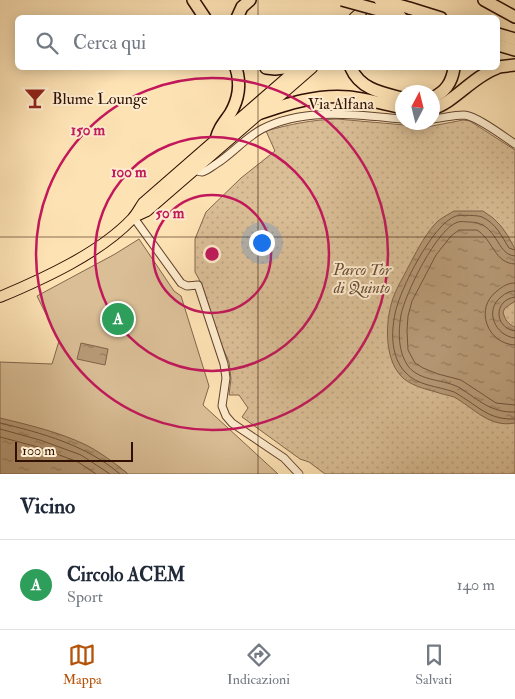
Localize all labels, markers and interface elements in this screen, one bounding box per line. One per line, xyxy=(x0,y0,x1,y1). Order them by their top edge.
search box xyxy=(15,15,500,70)
icon: search xyxy=(33,29,61,57)
text: Cerca qui xyxy=(73,31,146,55)
bar icon: Blume Lounge xyxy=(22,85,48,111)
north arrow xyxy=(395,85,440,130)
place label: Blume Lounge xyxy=(52,89,148,109)
street label: Via Alfana xyxy=(308,94,375,114)
text: 150 m xyxy=(71,121,105,140)
text: 100 m xyxy=(111,163,147,182)
text: 50 m xyxy=(156,204,185,223)
your location xyxy=(249,230,275,256)
centre of rings xyxy=(203,245,221,263)
park label: Parco Tor di Quinto xyxy=(332,260,392,298)
pin: A xyxy=(102,300,134,338)
scale bar xyxy=(15,439,132,462)
text: 100 m xyxy=(22,442,55,459)
text: Vicino xyxy=(20,493,75,520)
text: Circolo ACEM xyxy=(67,563,185,587)
text: A xyxy=(31,575,41,595)
text: 140 m xyxy=(457,575,495,595)
text: Sport xyxy=(67,587,103,607)
tab: Mappa xyxy=(63,641,102,688)
tab: Indicazioni xyxy=(227,641,290,688)
tab: Salvati xyxy=(415,641,452,688)

